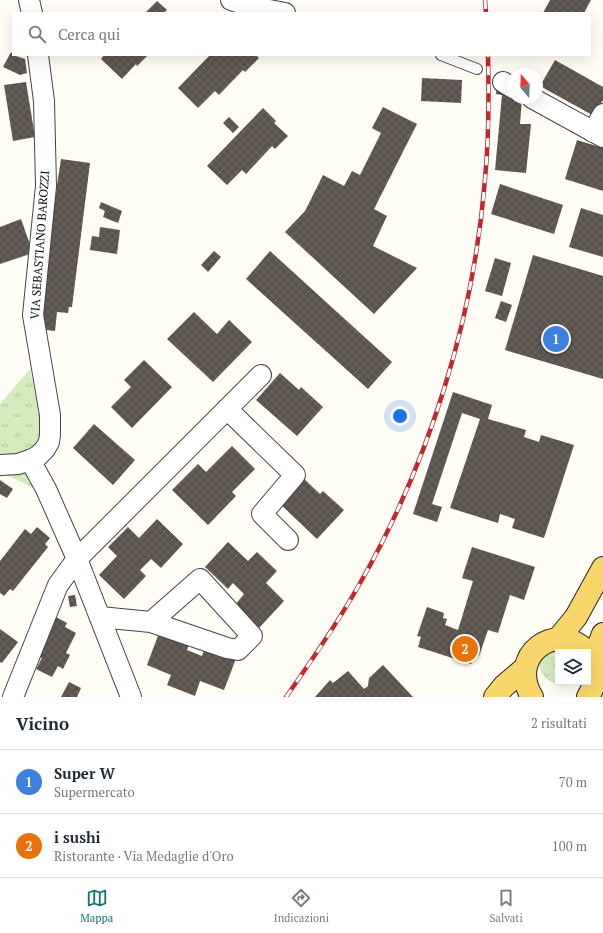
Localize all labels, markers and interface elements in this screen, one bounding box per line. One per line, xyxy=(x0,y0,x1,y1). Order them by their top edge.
search box xyxy=(12,12,591,56)
icon: search xyxy=(26,23,48,45)
text: Cerca qui xyxy=(58,24,120,44)
north arrow xyxy=(507,68,543,104)
street label: VIA SEBASTIANO BAROZZI xyxy=(27,170,52,320)
pin: 1 xyxy=(543,324,569,354)
your location xyxy=(390,406,410,426)
pin: 2 xyxy=(452,634,478,664)
map controls xyxy=(555,649,591,685)
button: layers xyxy=(555,649,591,685)
text: Vicino xyxy=(16,712,69,735)
text: 2 risultati xyxy=(531,714,587,732)
text: Super W xyxy=(54,763,115,783)
text: 1 xyxy=(25,773,33,791)
text: 70 m xyxy=(559,773,587,791)
text: Supermercato xyxy=(54,783,135,801)
text: i sushi xyxy=(54,827,101,847)
text: 2 xyxy=(25,837,33,855)
text: 100 m xyxy=(552,837,587,855)
text: Ristorante · Via Medaglie d'Oro xyxy=(54,847,234,865)
tab: Mappa xyxy=(80,887,113,925)
tab: Indicazioni xyxy=(274,887,329,925)
tab: Salvati xyxy=(489,887,523,925)

